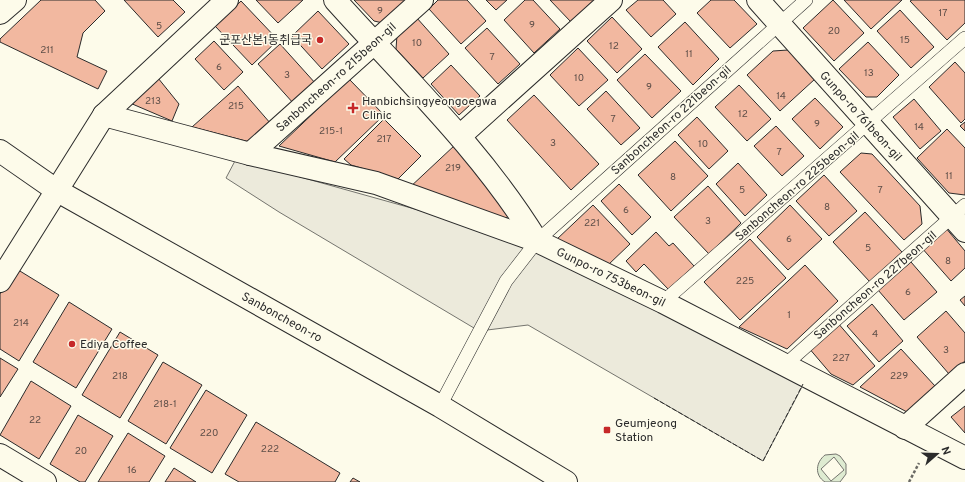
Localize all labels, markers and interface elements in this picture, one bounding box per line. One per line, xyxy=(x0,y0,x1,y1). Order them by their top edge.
house number: 9 xyxy=(377,5,383,18)
house number: 17 xyxy=(939,7,947,20)
street label: Sanboncheon-ro 215beon-gil xyxy=(273,19,400,136)
house number: 9 xyxy=(529,19,535,32)
house number: 5 xyxy=(156,20,162,33)
house number: 20 xyxy=(828,25,840,38)
place label: 군포산본1동취급국 xyxy=(219,33,312,49)
house number: 15 xyxy=(900,34,910,47)
marker: 군포산본1동취급국 xyxy=(315,35,325,45)
house number: 10 xyxy=(412,37,422,50)
house number: 12 xyxy=(609,40,619,53)
house number: 211 xyxy=(40,44,54,57)
house number: 11 xyxy=(685,48,693,61)
house number: 7 xyxy=(489,51,495,64)
house number: 6 xyxy=(216,61,222,74)
street label: Sanboncheon-ro 221beon-gil xyxy=(608,62,735,179)
house number: 13 xyxy=(864,67,874,80)
street label: Gunpo-ro 761beon-gil xyxy=(815,68,905,165)
house number: 3 xyxy=(284,69,290,82)
house number: 10 xyxy=(574,72,584,85)
house number: 9 xyxy=(646,81,652,94)
house number: 14 xyxy=(776,90,786,103)
place label: Hanbichsingyeongoegwa Clinic xyxy=(362,94,497,124)
house number: 213 xyxy=(145,95,161,108)
house number: 215 xyxy=(228,100,244,113)
marker: Hanbichsingyeongoegwa Clinic xyxy=(347,102,359,114)
house number: 12 xyxy=(738,108,748,121)
house number: 7 xyxy=(610,113,616,126)
house number: 9 xyxy=(814,118,820,131)
house number: 14 xyxy=(914,121,924,134)
house number: 215-1 xyxy=(319,125,343,138)
street label: Sanboncheon-ro 225beon-gil xyxy=(732,128,862,244)
house number: 217 xyxy=(376,133,392,146)
house number: 3 xyxy=(550,137,556,150)
house number: 10 xyxy=(698,138,708,151)
house number: 7 xyxy=(776,146,782,159)
house number: 219 xyxy=(445,162,461,175)
house number: 11 xyxy=(945,170,953,183)
house number: 8 xyxy=(670,171,676,184)
house number: 5 xyxy=(739,183,745,195)
house number: 7 xyxy=(877,184,883,197)
house number: 8 xyxy=(824,201,830,214)
house number: 6 xyxy=(623,204,629,217)
house number: 3 xyxy=(705,215,711,228)
house number: 221 xyxy=(584,217,600,230)
street label: Sanboncheon-ro 227beon-gil xyxy=(811,228,941,344)
house number: 6 xyxy=(786,233,792,246)
house number: 5 xyxy=(865,242,871,255)
street label: Gunpo-ro 753beon-gil xyxy=(553,244,668,311)
house number: 8 xyxy=(945,255,951,268)
house number: 225 xyxy=(736,275,754,288)
house number: 6 xyxy=(905,286,911,299)
street label: Sanboncheon-ro xyxy=(238,289,325,347)
house number: 1 xyxy=(787,309,791,322)
house number: 214 xyxy=(13,317,29,330)
house number: 4 xyxy=(872,328,878,341)
place label: Ediya Coffee xyxy=(80,337,148,353)
marker: Ediya Coffee xyxy=(67,339,77,349)
house number: 3 xyxy=(943,344,949,357)
house number: 227 xyxy=(832,352,850,365)
house number: 218 xyxy=(112,370,128,383)
house number: 229 xyxy=(890,370,908,383)
house number: 218-1 xyxy=(153,398,177,411)
house number: 22 xyxy=(29,414,41,427)
place label: Geumjeong Station xyxy=(615,416,677,446)
marker: Geumjeong Station xyxy=(602,425,612,435)
house number: 220 xyxy=(200,427,218,440)
north arrow xyxy=(917,434,957,474)
house number: 222 xyxy=(261,443,279,456)
house number: 20 xyxy=(75,445,87,458)
text: N xyxy=(938,445,953,457)
house number: 16 xyxy=(127,464,137,477)

